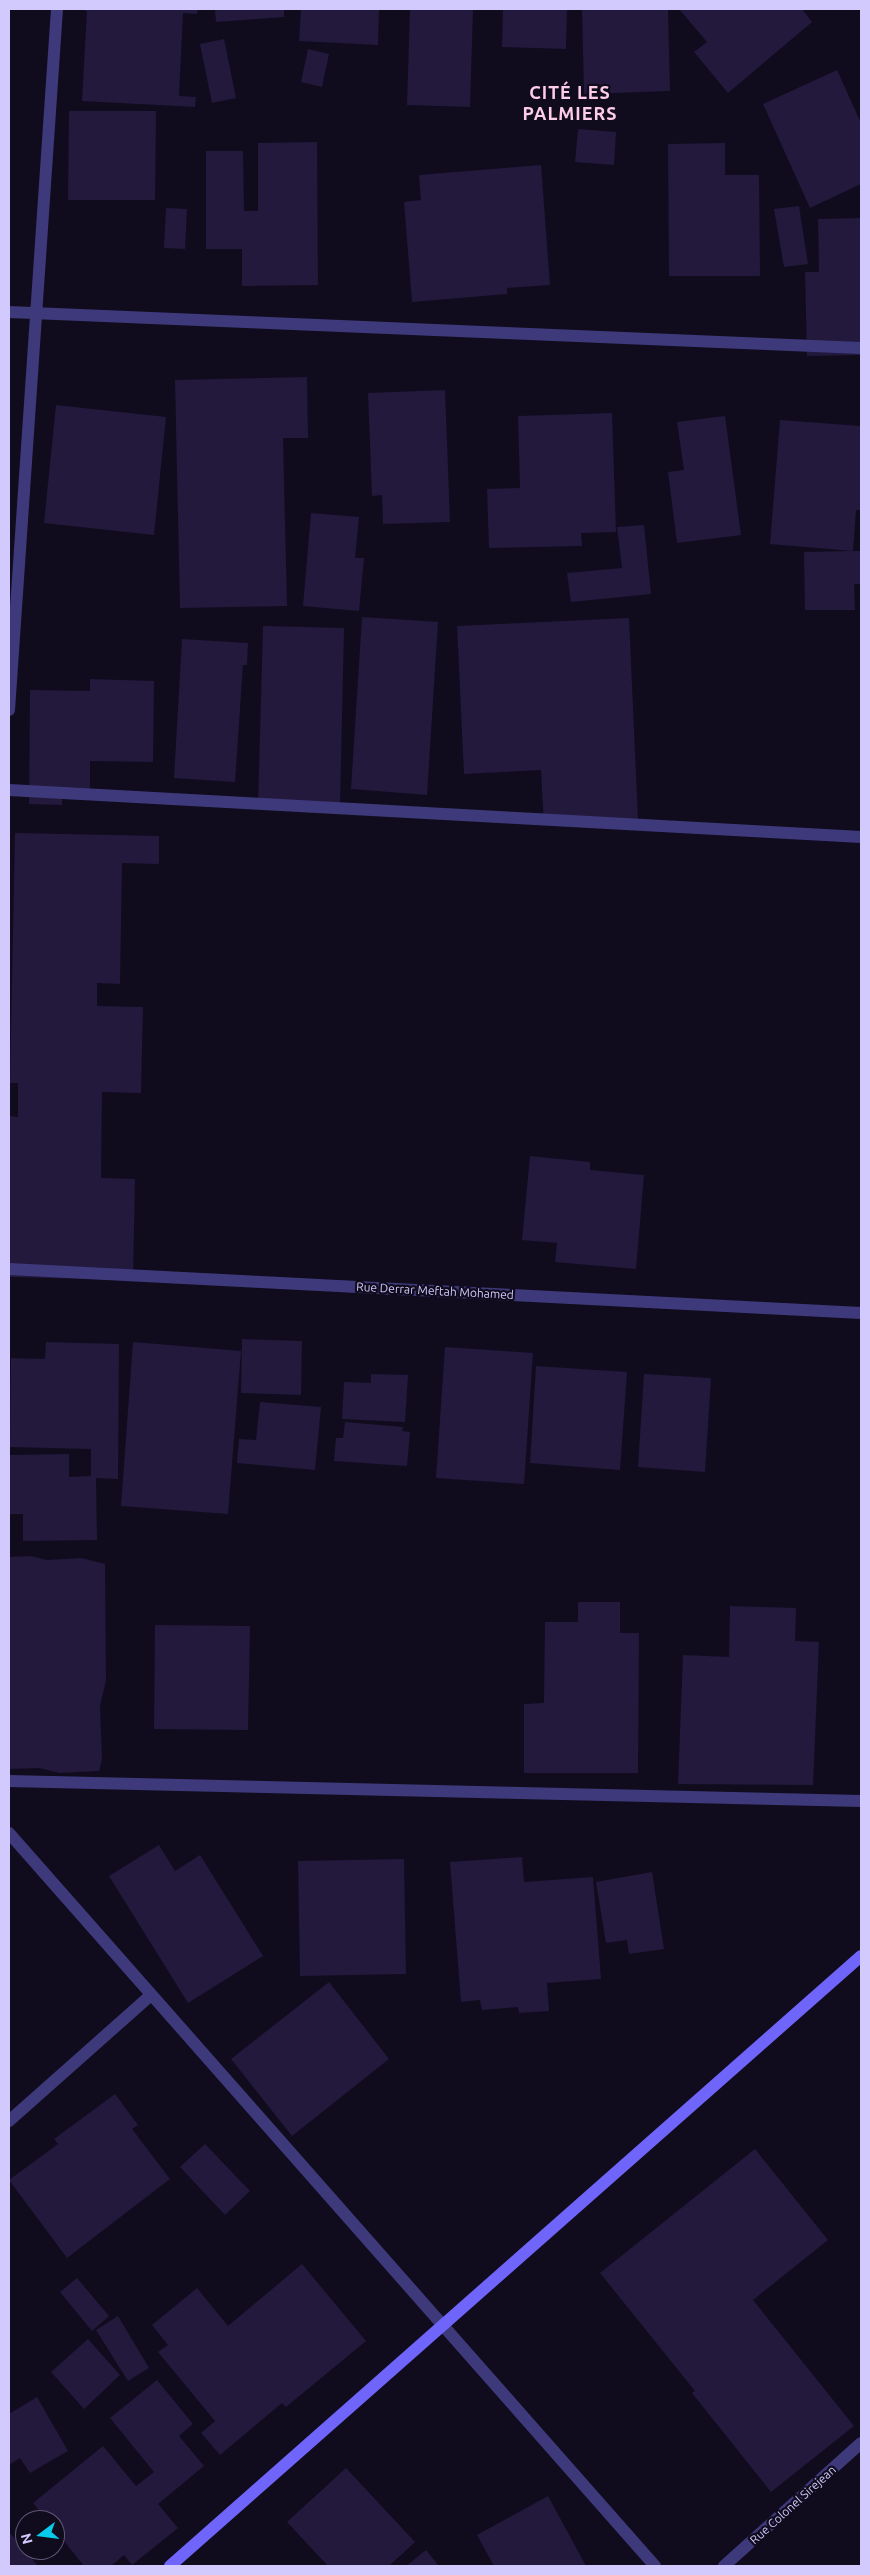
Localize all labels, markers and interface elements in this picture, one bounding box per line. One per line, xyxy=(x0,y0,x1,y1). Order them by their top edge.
district label: CITÉ LES PALMIERS xyxy=(521,82,619,125)
street label: Rue Derrar Meftah Mohamed xyxy=(356,1280,514,1302)
street label: Rue Colonel Sirejean xyxy=(747,2463,839,2547)
north arrow xyxy=(15,2510,65,2560)
text: N xyxy=(17,2532,36,2546)

